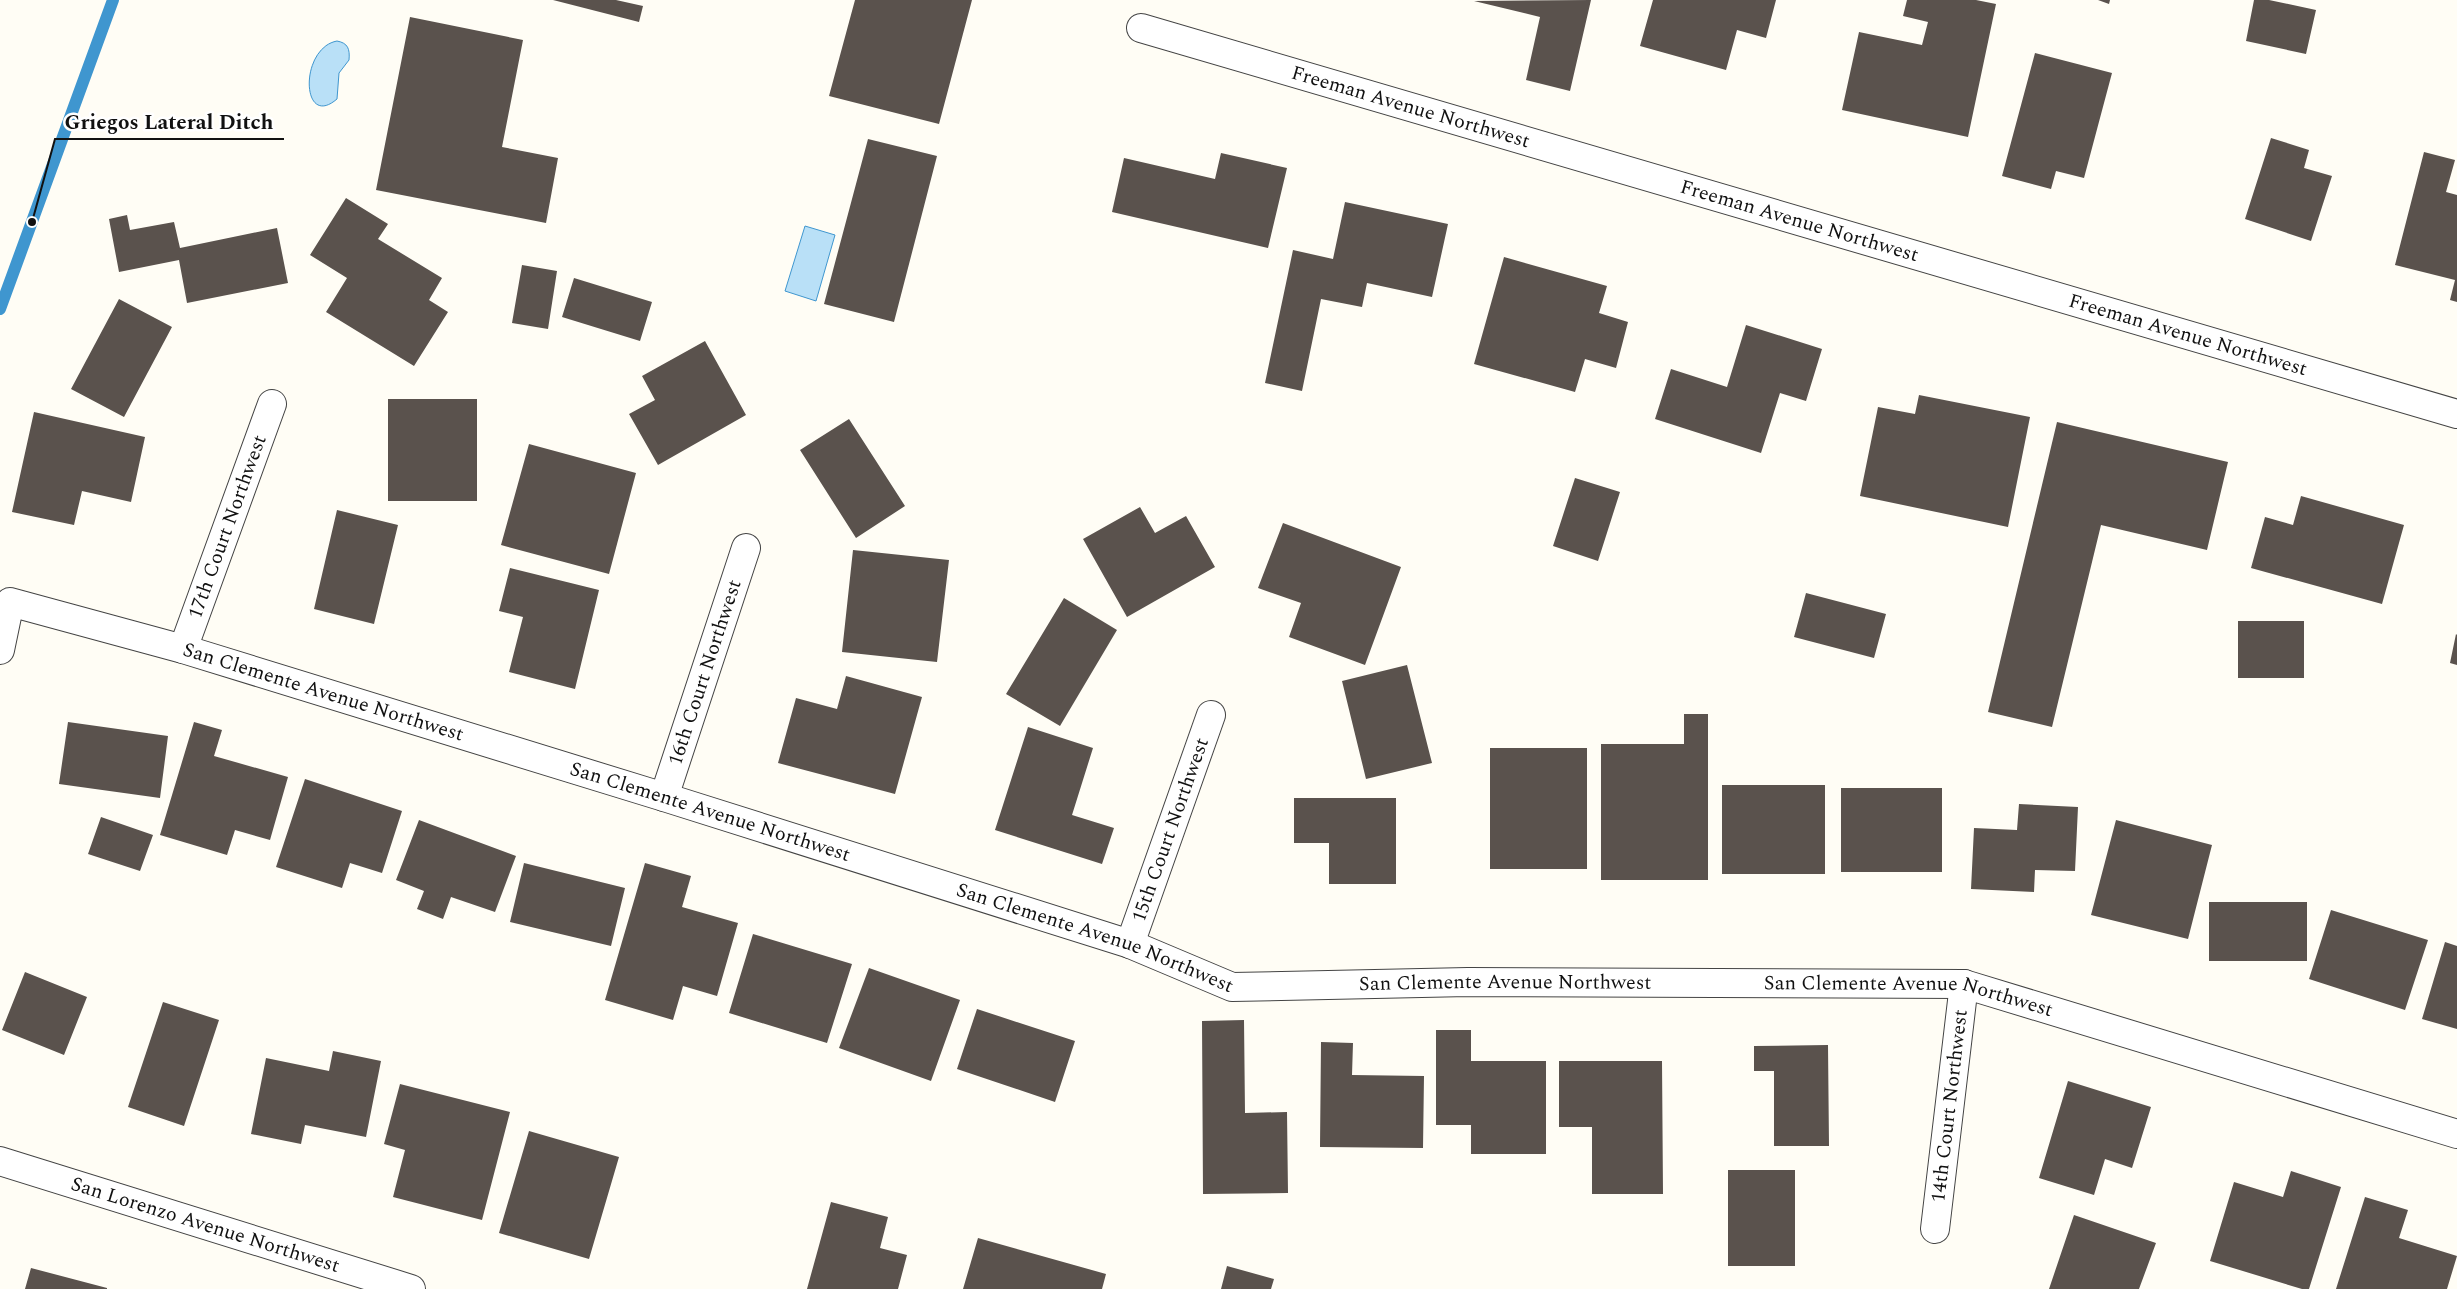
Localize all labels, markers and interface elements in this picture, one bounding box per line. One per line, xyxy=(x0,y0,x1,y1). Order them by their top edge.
street label: Freeman Avenue Northwest xyxy=(1288,58,1533,156)
callout: Griegos Lateral Ditch xyxy=(55,103,284,139)
text: Griegos Lateral Ditch xyxy=(65,107,273,139)
street label: Freeman Avenue Northwest xyxy=(1676,172,1922,270)
street label: Freeman Avenue Northwest xyxy=(2065,286,2311,384)
street label: 17th Court Northwest xyxy=(180,431,275,623)
street label: 16th Court Northwest xyxy=(660,576,750,769)
street label: San Clemente Avenue Northwest xyxy=(179,635,467,749)
street label: 15th Court Northwest xyxy=(1124,733,1217,926)
street label: San Clemente Avenue Northwest xyxy=(566,754,854,870)
street label: San Clemente Avenue Northwest xyxy=(952,875,1238,1001)
street label: San Clemente Avenue Northwest xyxy=(1359,967,1651,999)
street label: San Clemente Avenue Northwest xyxy=(1764,968,2057,1025)
street label: 14th Court Northwest xyxy=(1923,1008,1976,1204)
street label: San Lorenzo Avenue Northwest xyxy=(67,1169,343,1281)

